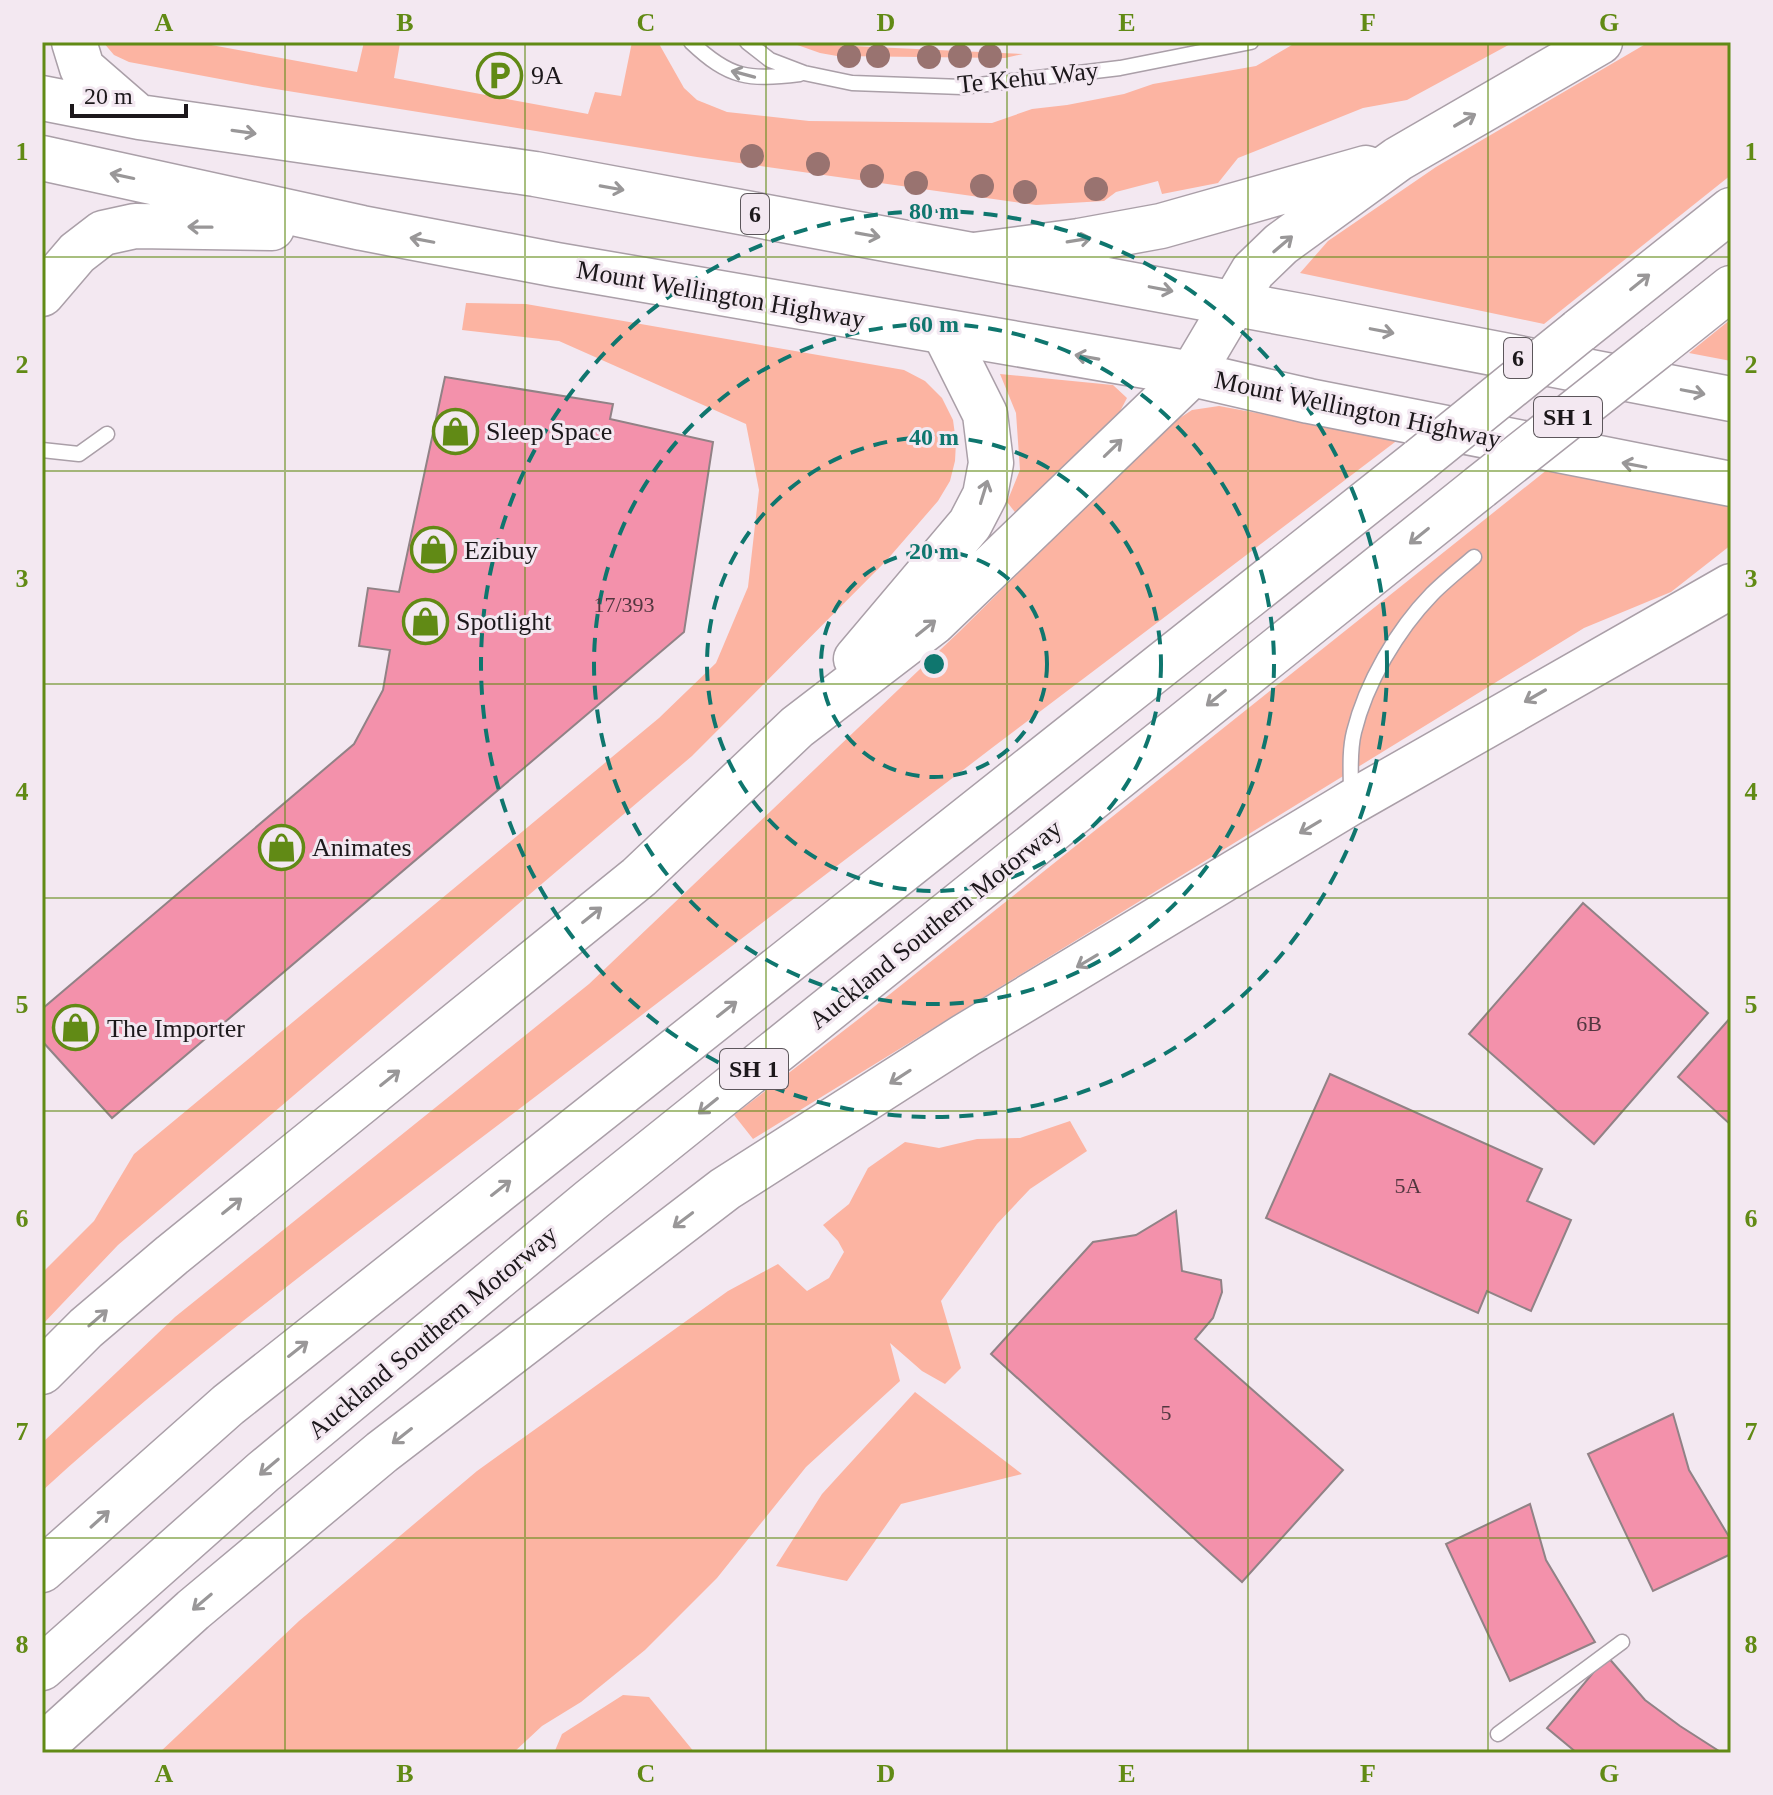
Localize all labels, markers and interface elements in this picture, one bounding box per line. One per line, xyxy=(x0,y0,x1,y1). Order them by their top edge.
text: A xyxy=(155,8,174,37)
text: B xyxy=(396,8,414,37)
text: C xyxy=(637,8,655,37)
text: D xyxy=(877,8,895,37)
text: E xyxy=(1118,8,1136,37)
text: F xyxy=(1360,8,1376,37)
text: G xyxy=(1599,8,1619,37)
parking icon: 9A xyxy=(476,51,524,99)
street label: Te Kehu Way xyxy=(956,56,1100,99)
place label: 9A xyxy=(531,61,563,90)
one-way arrow xyxy=(730,66,756,81)
scale bar xyxy=(72,68,186,118)
text: 20 m xyxy=(84,83,133,109)
one-way arrow xyxy=(1453,112,1477,127)
one-way arrow xyxy=(231,125,256,140)
text: 1 xyxy=(16,137,29,166)
text: 1 xyxy=(1745,137,1758,166)
one-way arrow xyxy=(109,168,135,183)
one-way arrow xyxy=(599,181,624,196)
road number: 6 xyxy=(741,194,769,234)
text: 80 m xyxy=(909,198,959,224)
one-way arrow xyxy=(187,219,214,235)
one-way arrow xyxy=(855,229,880,244)
one-way arrow xyxy=(409,231,435,246)
one-way arrow xyxy=(1066,232,1091,247)
one-way arrow xyxy=(1272,235,1292,253)
street label: Mount Wellington Highway xyxy=(575,255,867,334)
one-way arrow xyxy=(1629,274,1650,291)
one-way arrow xyxy=(1148,283,1173,298)
text: 60 m xyxy=(909,311,959,337)
one-way arrow xyxy=(1369,325,1395,340)
road number: 6 xyxy=(1504,338,1532,378)
one-way arrow xyxy=(1075,348,1100,363)
text: 2 xyxy=(16,350,29,379)
text: 2 xyxy=(1745,350,1758,379)
street label: Mount Wellington Highway xyxy=(1212,365,1504,454)
one-way arrow xyxy=(1679,385,1705,400)
road number: SH 1 xyxy=(1534,397,1602,437)
shop icon: Sleep Space xyxy=(431,407,479,455)
place label: Sleep Space xyxy=(486,417,612,446)
text: 40 m xyxy=(909,424,959,450)
one-way arrow xyxy=(1103,439,1123,458)
one-way arrow xyxy=(1622,457,1648,472)
one-way arrow xyxy=(978,480,992,505)
shop icon: Ezibuy xyxy=(409,526,457,574)
one-way arrow xyxy=(1409,527,1430,544)
place label: Ezibuy xyxy=(464,536,538,565)
text: 20 m xyxy=(909,538,959,564)
text: 3 xyxy=(16,564,29,593)
text: 3 xyxy=(1745,564,1758,593)
house number: 17/393 xyxy=(593,592,655,617)
shop icon: Spotlight xyxy=(401,597,449,645)
place label: Spotlight xyxy=(456,607,552,636)
one-way arrow xyxy=(915,620,936,637)
centre of rings xyxy=(920,650,948,678)
one-way arrow xyxy=(1524,688,1547,704)
one-way arrow xyxy=(1206,690,1227,707)
text: 4 xyxy=(16,777,29,806)
text: 4 xyxy=(1745,777,1758,806)
street label: Auckland Southern Motorway xyxy=(803,814,1067,1035)
one-way arrow xyxy=(1299,819,1322,835)
shop icon: Animates xyxy=(257,823,305,871)
place label: Animates xyxy=(312,833,412,862)
one-way arrow xyxy=(581,906,602,923)
one-way arrow xyxy=(1076,953,1099,969)
text: 5 xyxy=(16,990,29,1019)
text: 5 xyxy=(1745,990,1758,1019)
one-way arrow xyxy=(716,1000,737,1018)
shop icon: The Importer xyxy=(52,1004,100,1052)
house number: 6B xyxy=(1576,1011,1602,1036)
place label: The Importer xyxy=(107,1014,245,1043)
road number: SH 1 xyxy=(720,1049,788,1089)
one-way arrow xyxy=(379,1070,400,1087)
one-way arrow xyxy=(889,1070,912,1086)
one-way arrow xyxy=(698,1098,719,1115)
house number: 5A xyxy=(1395,1173,1422,1198)
one-way arrow xyxy=(490,1179,511,1197)
one-way arrow xyxy=(221,1197,242,1214)
text: 6 xyxy=(16,1204,29,1233)
text: 6 xyxy=(1745,1204,1758,1233)
one-way arrow xyxy=(673,1212,694,1229)
street label: Auckland Southern Motorway xyxy=(302,1220,563,1445)
one-way arrow xyxy=(88,1309,108,1327)
one-way arrow xyxy=(287,1341,308,1358)
house number: 5 xyxy=(1161,1400,1172,1425)
text: 7 xyxy=(16,1417,29,1446)
text: 7 xyxy=(1745,1417,1758,1446)
one-way arrow xyxy=(391,1427,413,1444)
one-way arrow xyxy=(259,1458,280,1476)
one-way arrow xyxy=(90,1510,110,1528)
one-way arrow xyxy=(192,1593,212,1611)
text: 8 xyxy=(16,1630,29,1659)
text: 8 xyxy=(1745,1630,1758,1659)
text: A xyxy=(155,1759,174,1788)
text: B xyxy=(396,1759,414,1788)
text: C xyxy=(637,1759,655,1788)
text: D xyxy=(877,1759,895,1788)
text: E xyxy=(1118,1759,1136,1788)
text: F xyxy=(1360,1759,1376,1788)
text: G xyxy=(1599,1759,1619,1788)

